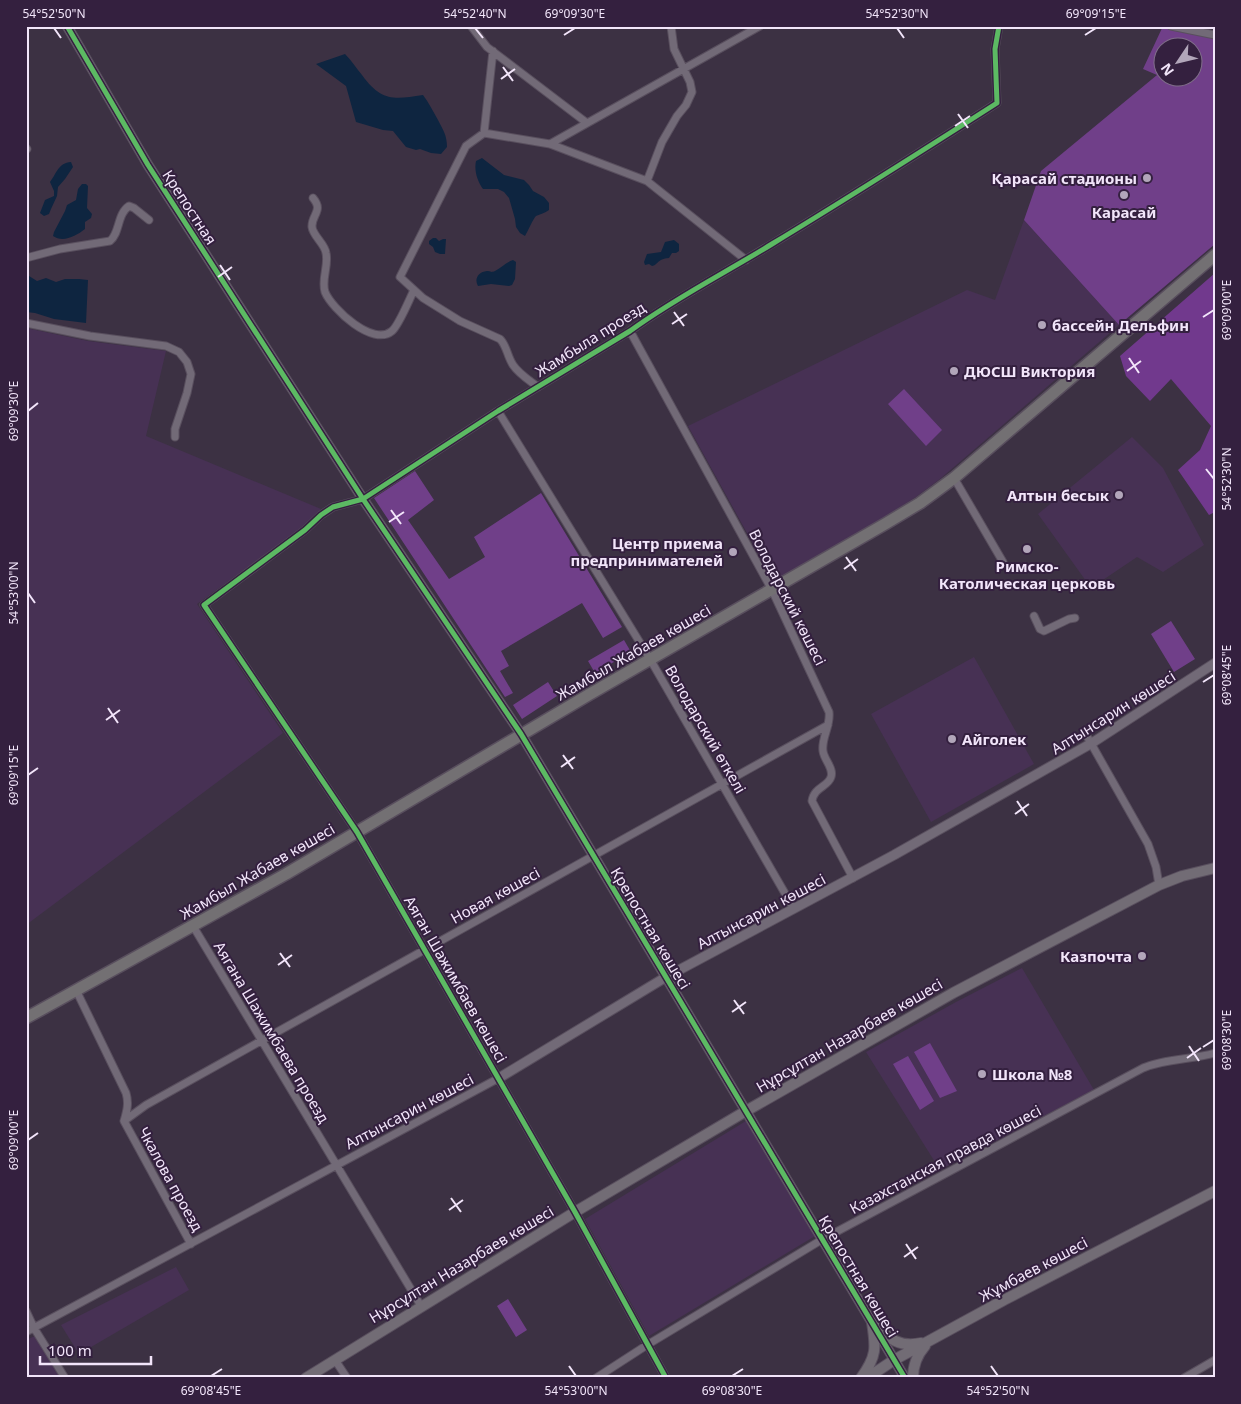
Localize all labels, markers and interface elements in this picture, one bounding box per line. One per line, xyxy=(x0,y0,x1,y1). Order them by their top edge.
text: 54°52'50"N xyxy=(22,5,86,22)
text: 54°52'40"N xyxy=(443,5,507,22)
text: 69°09'30"E xyxy=(545,5,605,22)
text: 54°52'30"N xyxy=(865,5,929,22)
text: 69°09'15"E xyxy=(1066,5,1126,22)
north arrow xyxy=(1154,38,1204,88)
text: N xyxy=(1156,60,1178,80)
street label: Крепостная xyxy=(158,166,222,248)
place label: Қарасай стадионы xyxy=(991,168,1137,188)
marker: Қарасай стадионы xyxy=(1141,172,1153,184)
marker: Карасай xyxy=(1118,189,1130,201)
place label: Карасай xyxy=(1092,202,1156,222)
text: 69°09'00"E xyxy=(1218,280,1235,340)
street label: Жамбыла проезд xyxy=(531,297,649,381)
place label: бассейн Дельфин xyxy=(1052,315,1189,335)
marker: бассейн Дельфин xyxy=(1036,319,1048,331)
place label: ДЮСШ Виктория xyxy=(964,361,1095,381)
marker: ДЮСШ Виктория xyxy=(948,365,960,377)
text: 69°09'30"E xyxy=(5,381,22,441)
text: 54°52'30"N xyxy=(1218,447,1235,511)
place label: Алтын бесык xyxy=(1007,485,1110,505)
marker: Алтын бесык xyxy=(1113,489,1125,501)
street label: Володарский көшесі xyxy=(745,525,831,669)
place label: Центр приема предпринимателей xyxy=(570,533,723,570)
marker: Римско- Католическая церковь xyxy=(1021,543,1033,555)
marker: Центр приема предпринимателей xyxy=(727,546,739,558)
place label: Римско- Католическая церковь xyxy=(939,556,1115,593)
text: 54°53'00"N xyxy=(5,561,22,625)
street label: Жамбыл Жабаев көшесі xyxy=(552,599,714,705)
text: 69°08'45"E xyxy=(1218,645,1235,705)
street label: Володарский өткелі xyxy=(661,661,751,797)
street label: Алтынсарин көшесі xyxy=(1047,666,1179,758)
place label: Айголек xyxy=(962,729,1027,749)
marker: Айголек xyxy=(946,733,958,745)
text: 69°09'15"E xyxy=(5,745,22,805)
street label: Жамбыл Жабаев көшесі xyxy=(176,818,338,924)
street label: Новая көшесі xyxy=(447,862,543,928)
street label: Крепостная көшесі xyxy=(607,863,695,993)
street label: Алтынсарин көшесі xyxy=(693,869,829,953)
street label: Аяган Шажимбаев көшесі xyxy=(400,892,512,1066)
street label: Аягана Шажимбаева проезд xyxy=(210,938,334,1126)
place label: Казпочта xyxy=(1060,946,1132,966)
marker: Казпочта xyxy=(1136,950,1148,962)
street label: Нұрсұлтан Назарбаев көшесі xyxy=(752,973,946,1097)
text: 69°08'30"E xyxy=(1218,1010,1235,1070)
place label: Школа №8 xyxy=(992,1064,1073,1084)
marker: Школа №8 xyxy=(976,1068,988,1080)
street label: Алтынсарин көшесі xyxy=(341,1069,477,1153)
street label: Казахстанская правда көшесі xyxy=(846,1100,1044,1218)
text: 69°09'00"E xyxy=(5,1110,22,1170)
street label: Чкалова проезд xyxy=(134,1123,208,1235)
street label: Нұрсұлтан Назарбаев көшесі xyxy=(365,1201,557,1327)
street label: Крепостная көшесі xyxy=(815,1211,903,1341)
street label: Жұмбаев көшесі xyxy=(975,1232,1091,1306)
scale bar xyxy=(40,1334,151,1366)
text: 100 m xyxy=(48,1340,92,1360)
text: 69°08'45"E xyxy=(181,1382,241,1399)
text: 54°53'00"N xyxy=(544,1382,608,1399)
text: 69°08'30"E xyxy=(702,1382,762,1399)
text: 54°52'50"N xyxy=(966,1382,1030,1399)

